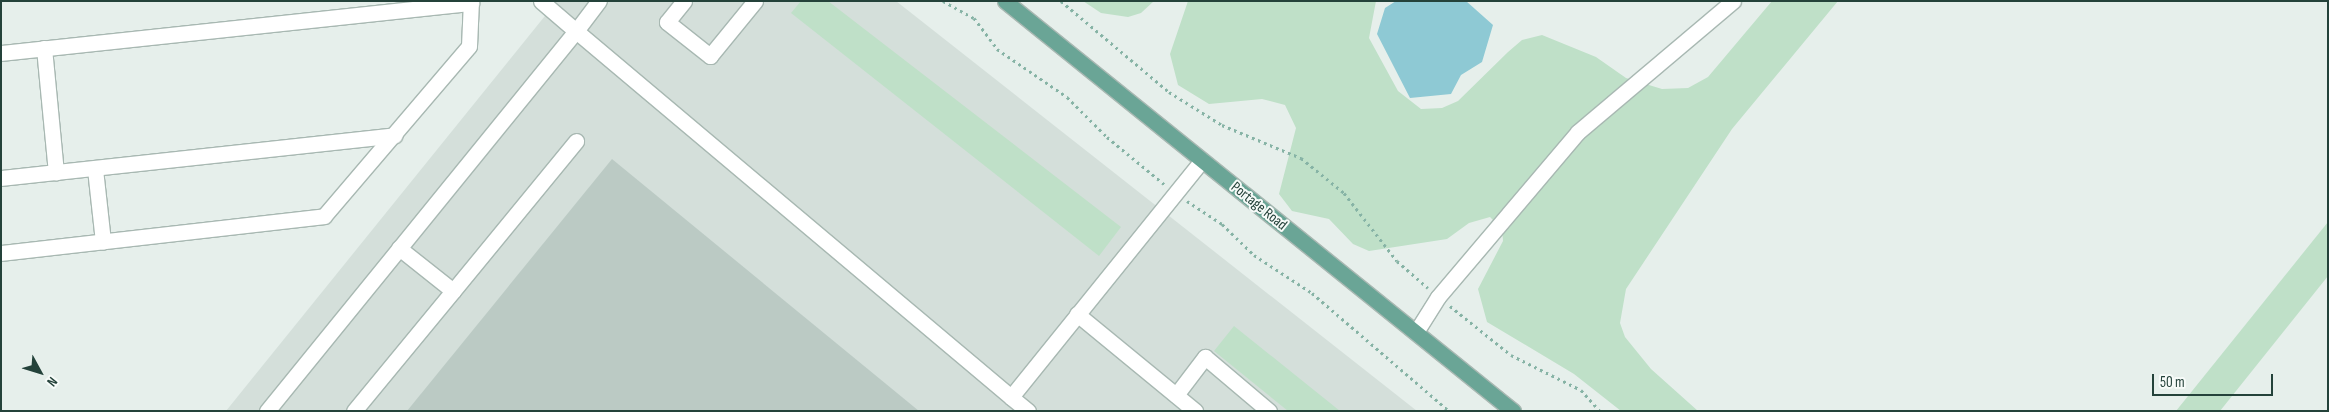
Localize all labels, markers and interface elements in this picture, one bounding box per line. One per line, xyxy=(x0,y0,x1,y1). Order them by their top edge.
street label: Portage Road xyxy=(1227,178,1291,234)
north arrow xyxy=(15,347,65,397)
scale bar xyxy=(2154,364,2275,396)
text: N xyxy=(43,373,61,390)
text: 50 m xyxy=(2160,373,2185,392)

